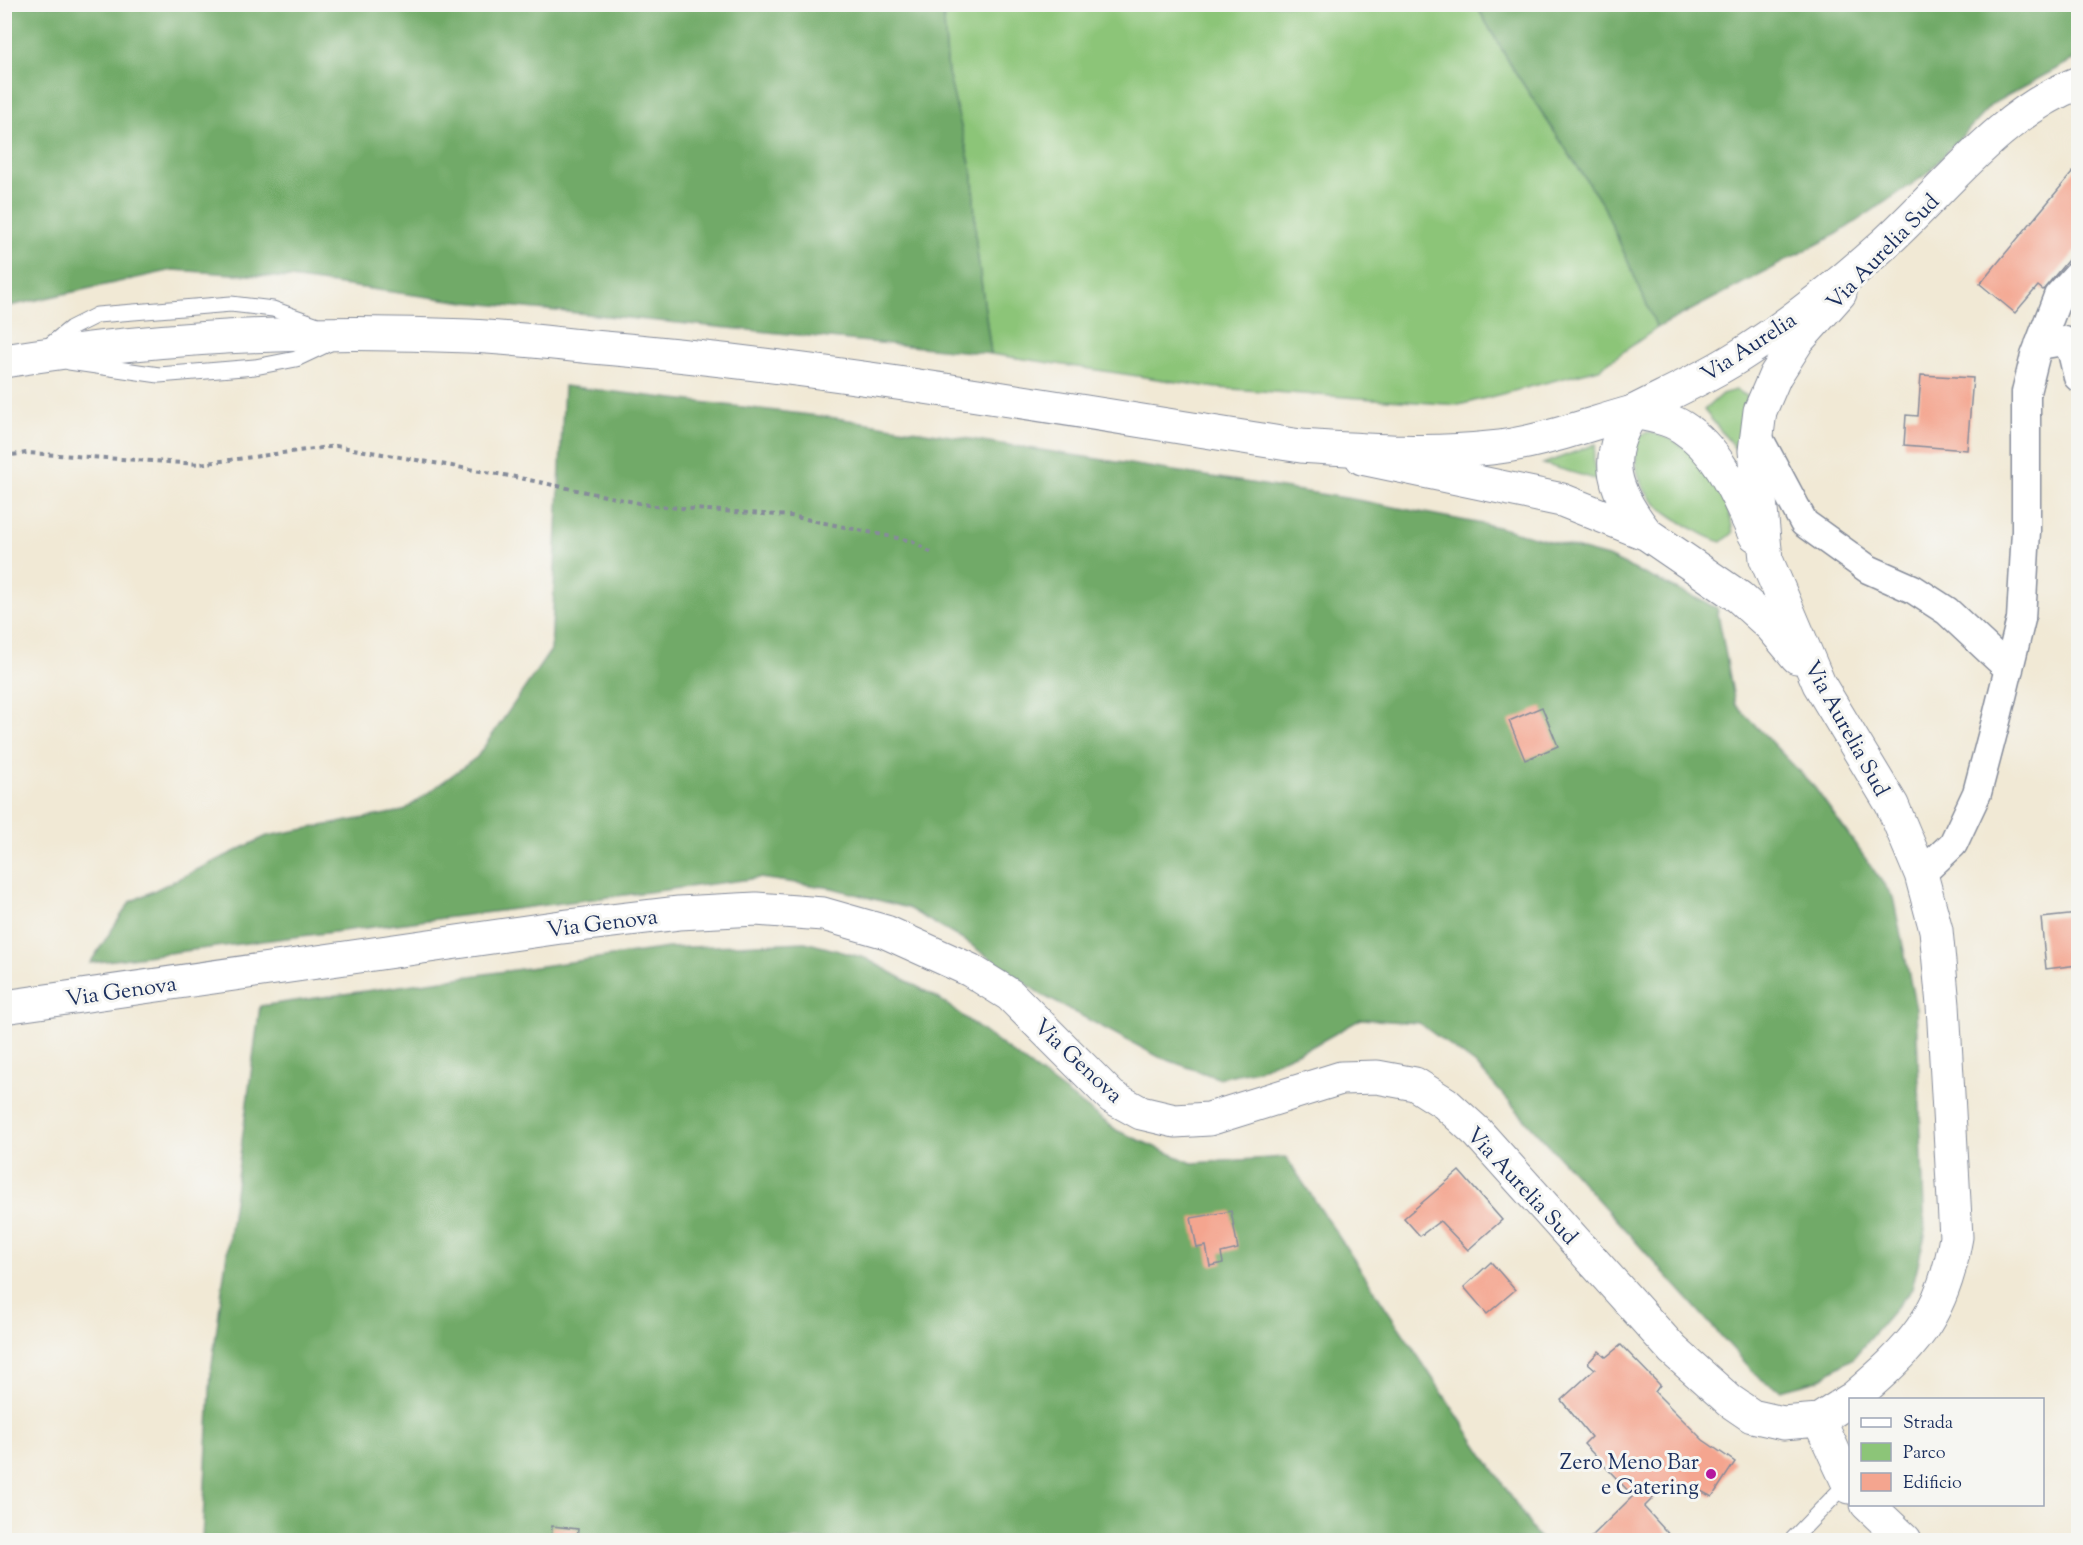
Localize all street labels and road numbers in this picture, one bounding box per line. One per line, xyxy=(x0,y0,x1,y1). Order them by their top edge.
street label: Via Aurelia Sud xyxy=(1820,188,1948,319)
street label: Via Aurelia xyxy=(1696,306,1804,391)
street label: Via Aurelia Sud xyxy=(1795,656,1896,803)
street label: Via Genova xyxy=(545,902,660,948)
street label: Via Genova xyxy=(64,969,179,1017)
street label: Via Genova xyxy=(1025,1012,1129,1112)
street label: Via Aurelia Sud xyxy=(1458,1121,1584,1253)

